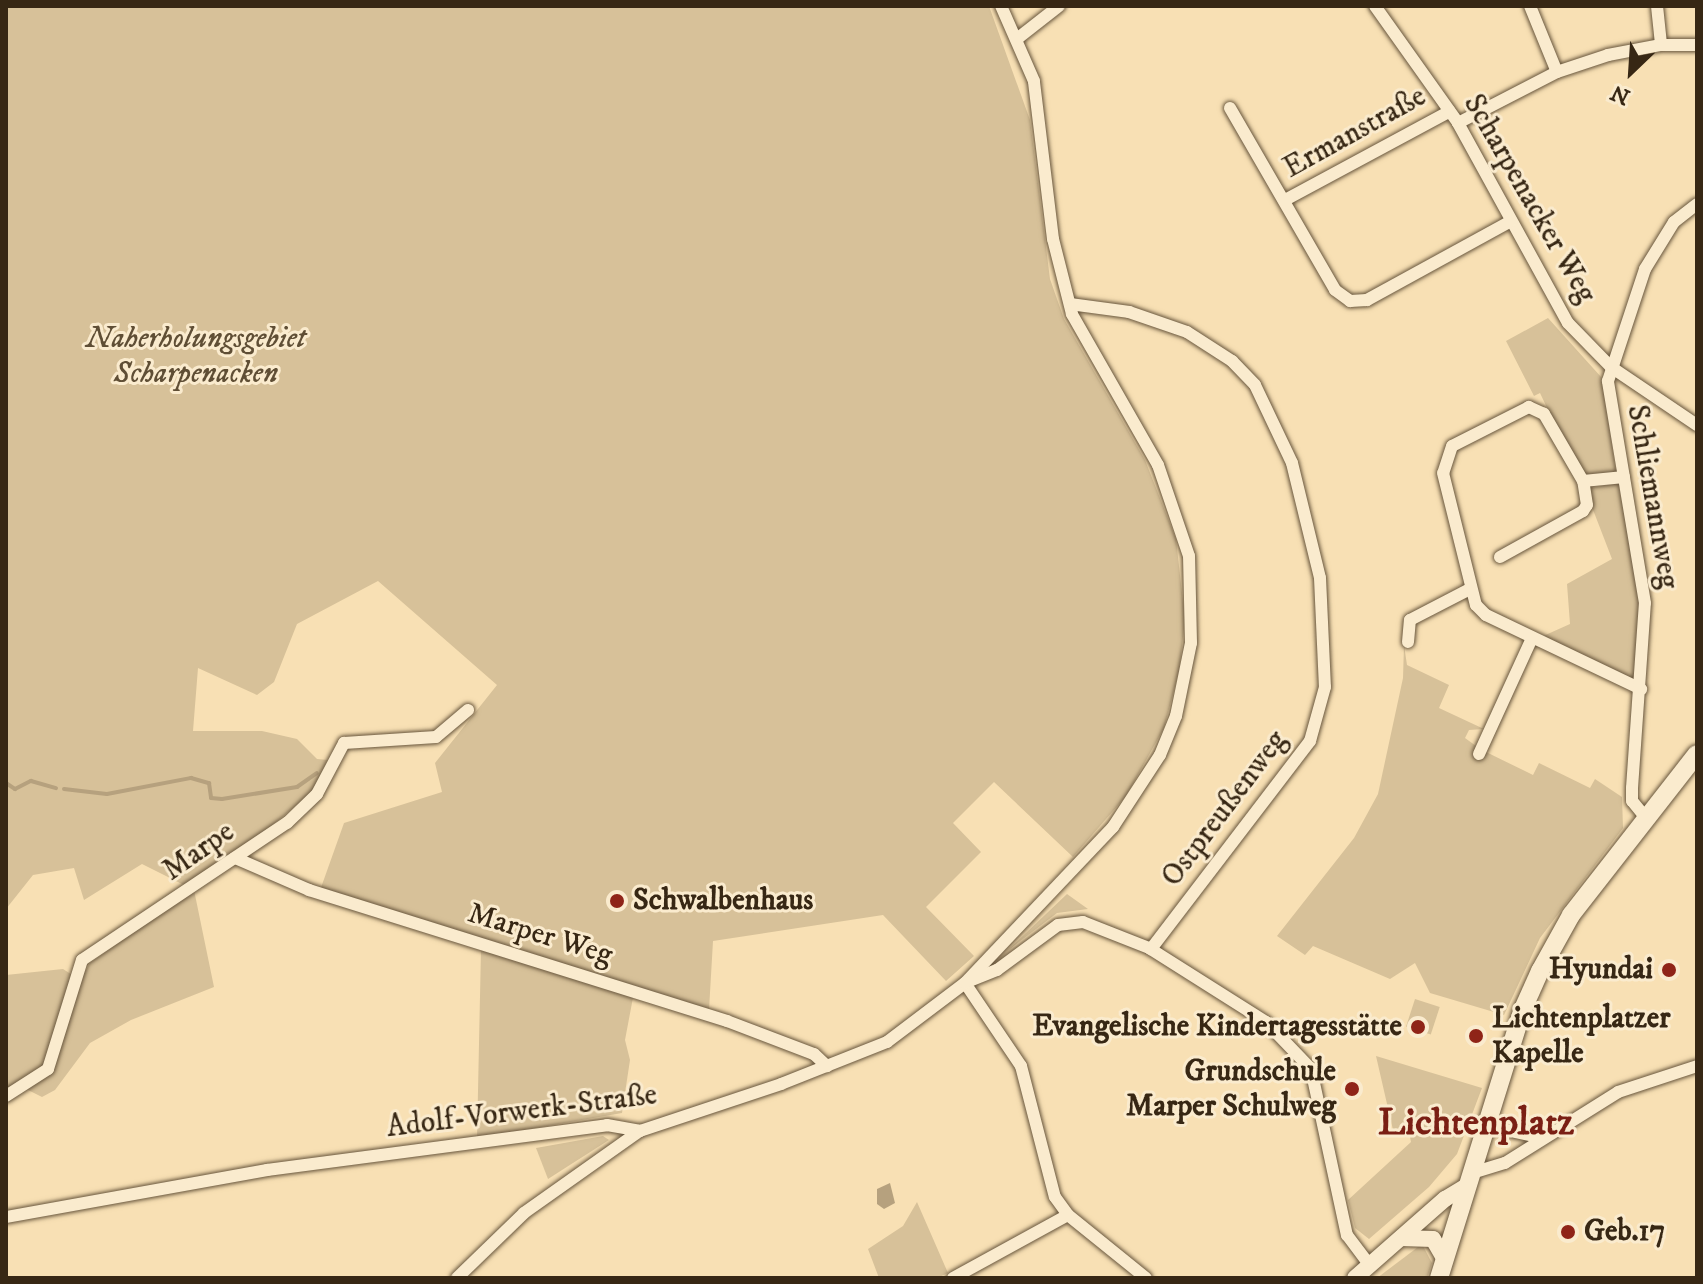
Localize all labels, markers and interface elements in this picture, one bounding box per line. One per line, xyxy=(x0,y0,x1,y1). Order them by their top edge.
north arrow xyxy=(1591,32,1671,112)
text: N xyxy=(1607,78,1635,110)
street label: Ermanstraße xyxy=(1277,79,1433,187)
street label: Scharpenacker Weg xyxy=(1455,88,1603,310)
park label: Naherholungsgebiet Scharpenacken xyxy=(86,321,306,392)
street label: Schliemannweg xyxy=(1618,402,1686,592)
street label: Ostpreußenweg xyxy=(1155,724,1295,894)
street label: Marpe xyxy=(156,815,242,889)
place label: Schwalbenhaus xyxy=(633,883,813,919)
marker: Schwalbenhaus xyxy=(608,892,626,910)
street label: Marper Weg xyxy=(463,896,617,974)
place label: Hyundai xyxy=(1549,952,1653,988)
marker: Hyundai xyxy=(1660,961,1678,979)
place label: Lichtenplatzer Kapelle xyxy=(1492,1001,1670,1072)
place label: Evangelische Kindertagesstätte xyxy=(1032,1009,1402,1045)
marker: Evangelische Kindertagesstätte xyxy=(1409,1018,1427,1036)
marker: Lichtenplatzer Kapelle xyxy=(1467,1027,1485,1045)
place label: Grundschule Marper Schulweg xyxy=(1126,1054,1336,1124)
street label: Adolf-Vorwerk-Straße xyxy=(385,1078,659,1146)
marker: Grundschule Marper Schulweg xyxy=(1343,1080,1361,1098)
district label: Lichtenplatz xyxy=(1378,1101,1574,1147)
place label: Geb.17 xyxy=(1584,1214,1665,1250)
marker: Geb.17 xyxy=(1559,1223,1577,1241)

